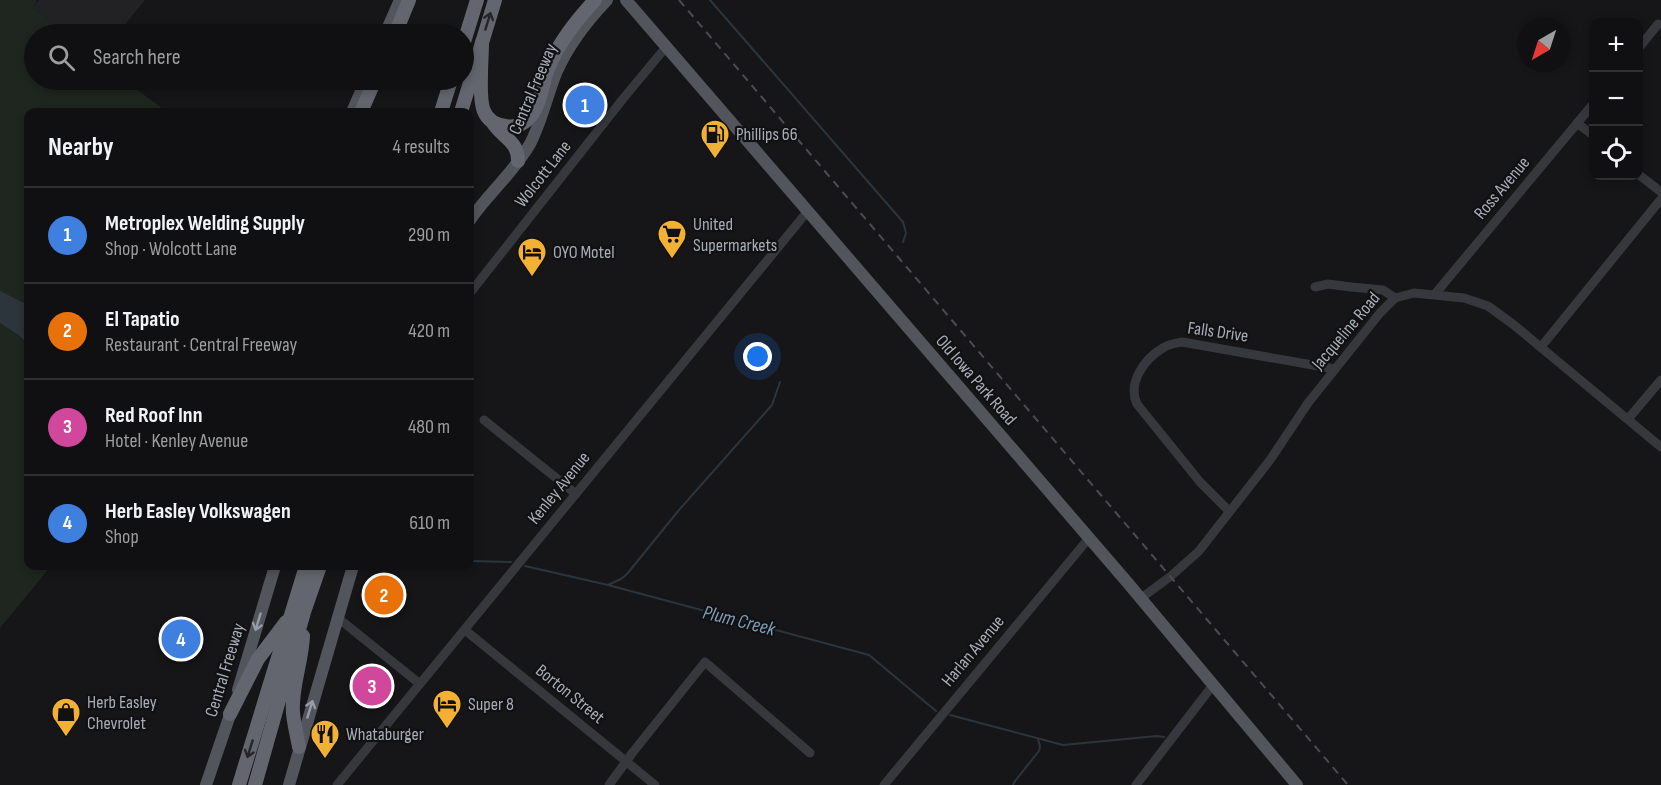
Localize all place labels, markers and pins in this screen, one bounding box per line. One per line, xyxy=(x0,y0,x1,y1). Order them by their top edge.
pin: 1 xyxy=(566,82,604,128)
fuel station icon: Phillips 66 xyxy=(699,118,731,160)
place label: Phillips 66 xyxy=(736,124,798,145)
place label: United Supermarkets xyxy=(693,214,777,256)
supermarket icon: United Supermarkets xyxy=(656,218,688,260)
hotel icon: OYO Motel xyxy=(516,236,548,278)
place label: OYO Motel xyxy=(553,242,615,263)
pin: 2 xyxy=(364,572,404,618)
pin: 4 xyxy=(162,616,201,662)
pin: 3 xyxy=(352,664,392,708)
hotel icon: Super 8 xyxy=(431,688,463,730)
place label: Herb Easley Chevrolet xyxy=(87,692,157,734)
place label: Super 8 xyxy=(468,694,514,715)
shop icon: Herb Easley Chevrolet xyxy=(50,696,82,738)
restaurant icon: Whataburger xyxy=(309,718,341,760)
place label: Whataburger xyxy=(346,724,424,745)

